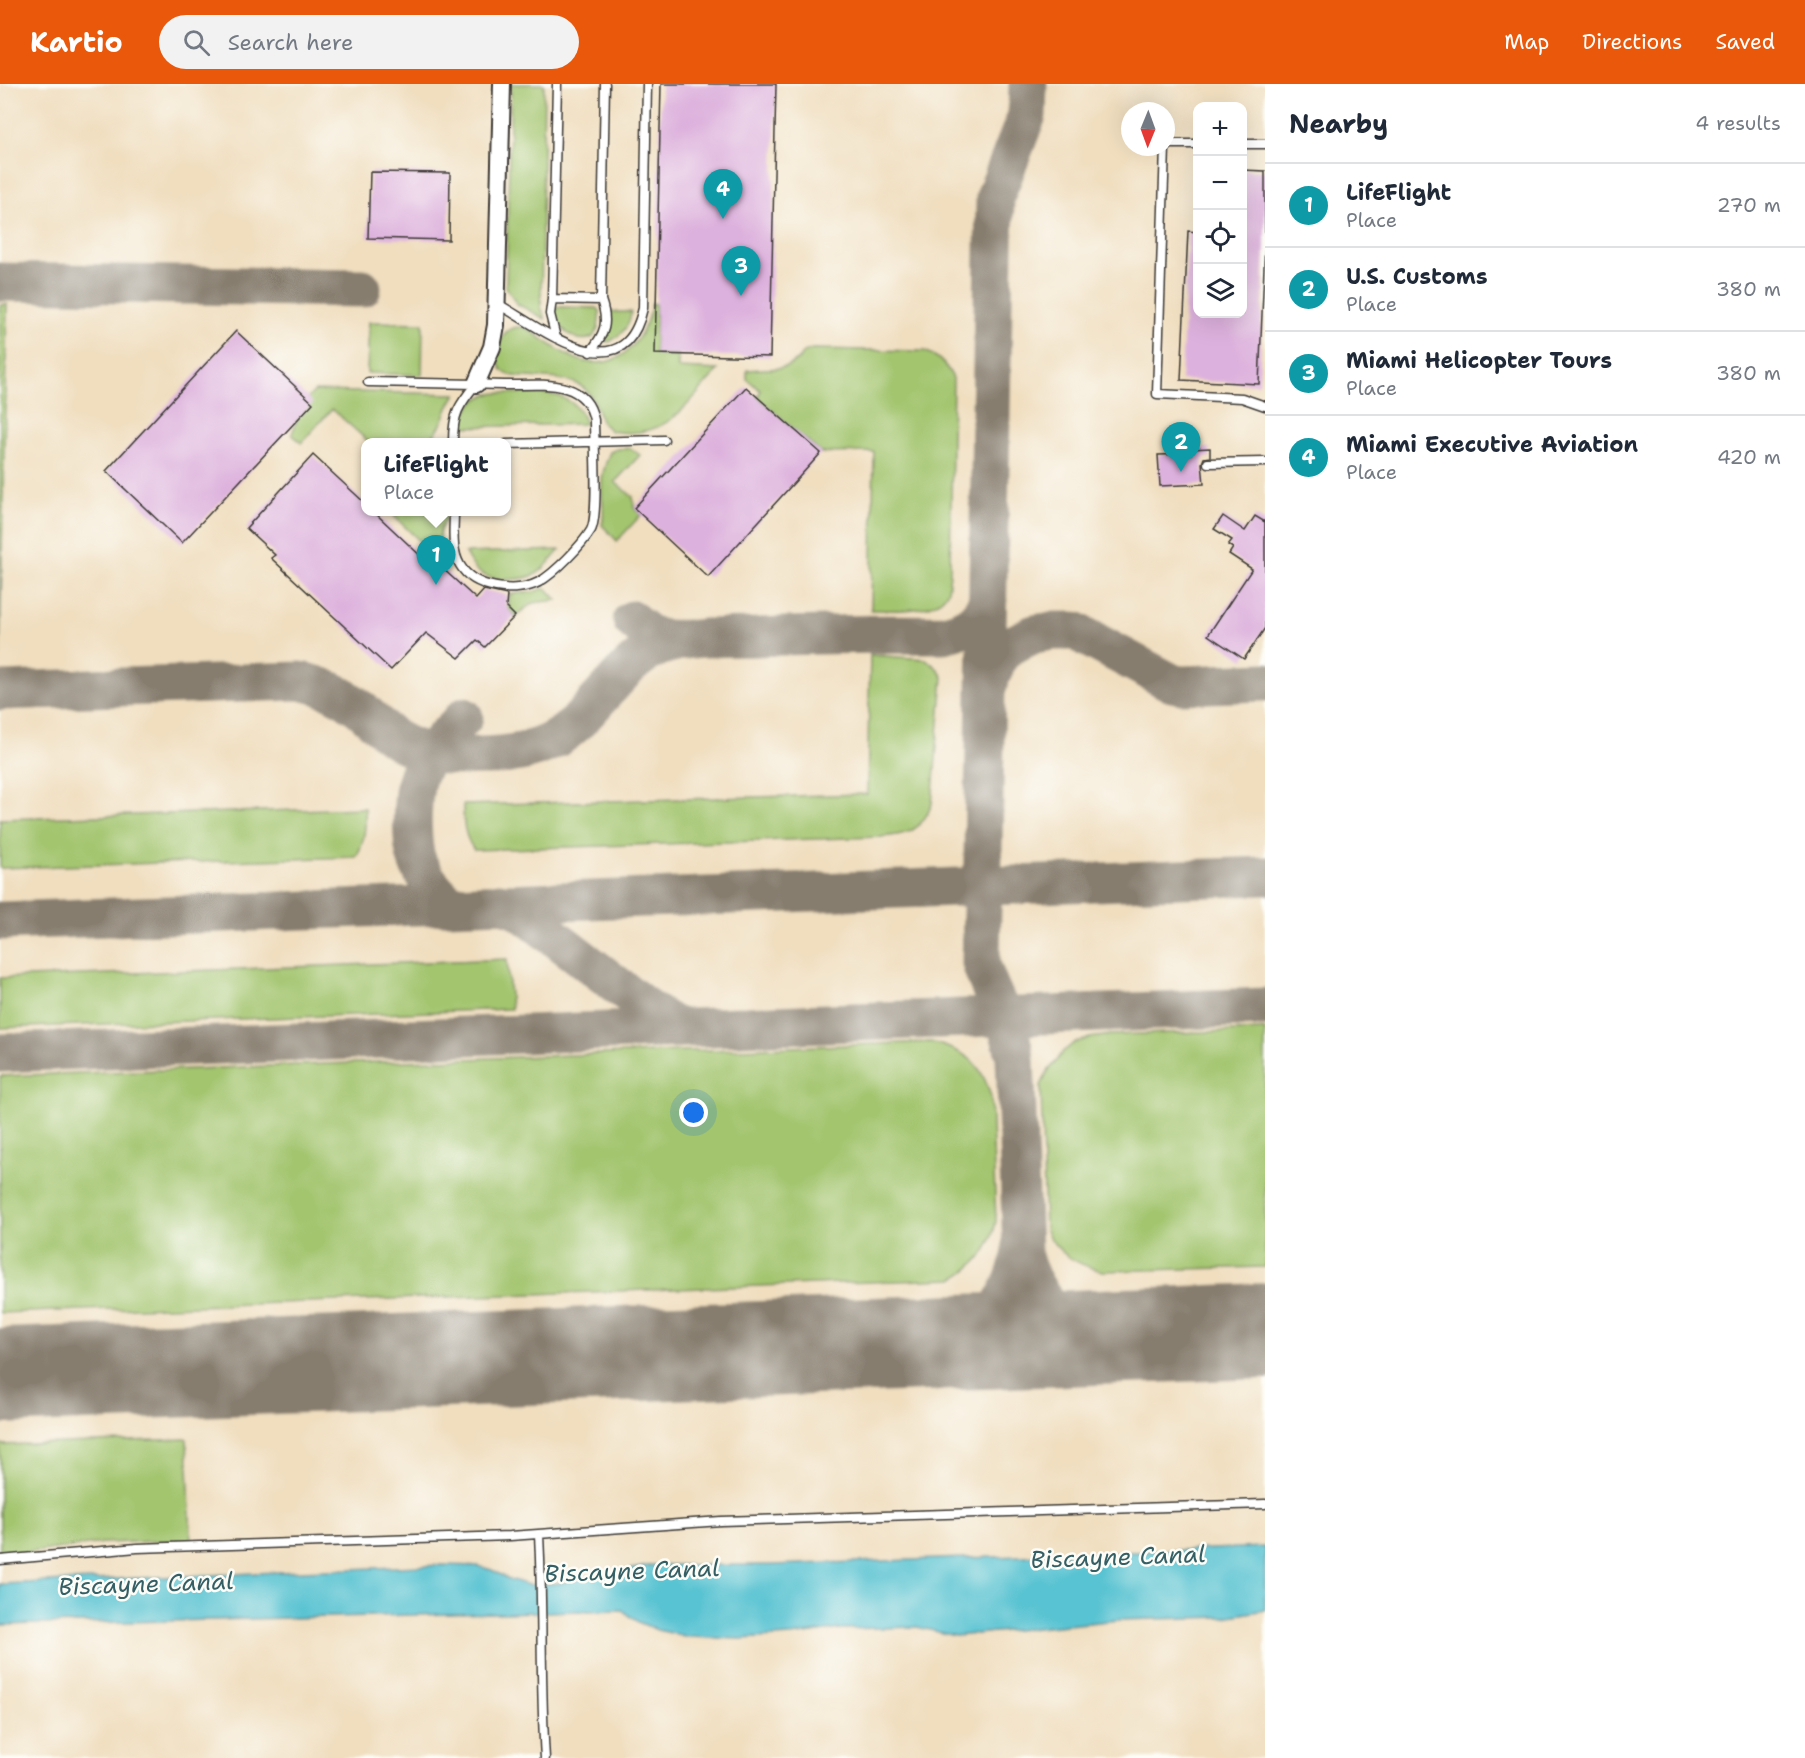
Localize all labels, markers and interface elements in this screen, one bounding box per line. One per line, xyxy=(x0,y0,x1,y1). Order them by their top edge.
search box xyxy=(159,15,579,69)
text: Kartio xyxy=(30,23,123,61)
icon: search xyxy=(180,26,213,59)
text: Search here xyxy=(228,28,353,57)
text: Map xyxy=(1504,28,1549,56)
text: Directions xyxy=(1582,28,1682,56)
text: Saved xyxy=(1715,28,1775,56)
north arrow xyxy=(1121,102,1175,156)
map controls xyxy=(1193,102,1247,318)
button: + xyxy=(1193,102,1247,156)
text: Nearby xyxy=(1289,106,1388,141)
text: 4 results xyxy=(1695,110,1781,136)
button: − xyxy=(1193,156,1247,210)
pin: 4 xyxy=(704,170,742,219)
text: LifeFlight xyxy=(1346,178,1451,207)
text: 1 xyxy=(1304,192,1313,218)
text: 270 m xyxy=(1717,192,1781,218)
text: Place xyxy=(1346,207,1397,233)
button: locate xyxy=(1193,210,1247,264)
pin: 3 xyxy=(722,246,760,296)
text: U.S. Customs xyxy=(1346,262,1488,291)
button: layers xyxy=(1193,264,1247,318)
text: 2 xyxy=(1302,276,1316,302)
text: 380 m xyxy=(1716,276,1781,302)
text: Place xyxy=(1346,291,1397,317)
text: Miami Helicopter Tours xyxy=(1346,346,1612,375)
text: 3 xyxy=(1302,360,1316,386)
text: 380 m xyxy=(1716,360,1781,386)
text: Place xyxy=(1346,375,1397,401)
pin: 2 xyxy=(1162,422,1200,472)
text: Miami Executive Aviation xyxy=(1346,430,1638,459)
popup xyxy=(361,438,511,516)
text: 4 xyxy=(1302,444,1316,470)
text: 420 m xyxy=(1717,444,1781,470)
text: LifeFlight xyxy=(383,450,489,479)
text: Place xyxy=(1346,459,1397,485)
text: Place xyxy=(383,479,434,505)
pin: 1 xyxy=(416,536,456,585)
your location xyxy=(679,1098,708,1127)
water label: Biscayne Canal xyxy=(1030,1538,1206,1576)
water label: Biscayne Canal xyxy=(544,1552,720,1590)
water label: Biscayne Canal xyxy=(58,1565,234,1603)

